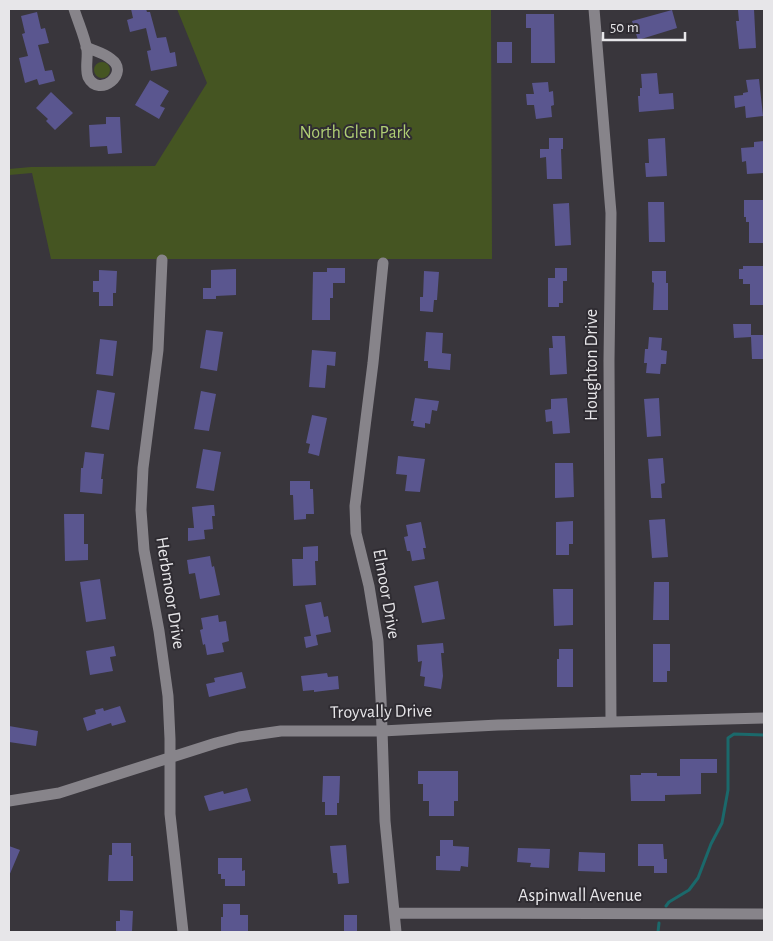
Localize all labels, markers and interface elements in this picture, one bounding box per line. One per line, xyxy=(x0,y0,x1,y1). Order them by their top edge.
scale bar xyxy=(603,10,686,42)
text: 50 m xyxy=(610,20,639,35)
park label: North Glen Park xyxy=(299,124,411,142)
street label: Houghton Drive xyxy=(583,309,601,421)
street label: Herbmoor Drive xyxy=(152,536,188,650)
street label: Elmoor Drive xyxy=(369,548,403,640)
street label: Troyvally Drive xyxy=(330,702,432,722)
street label: Aspinwall Avenue xyxy=(518,887,642,905)

